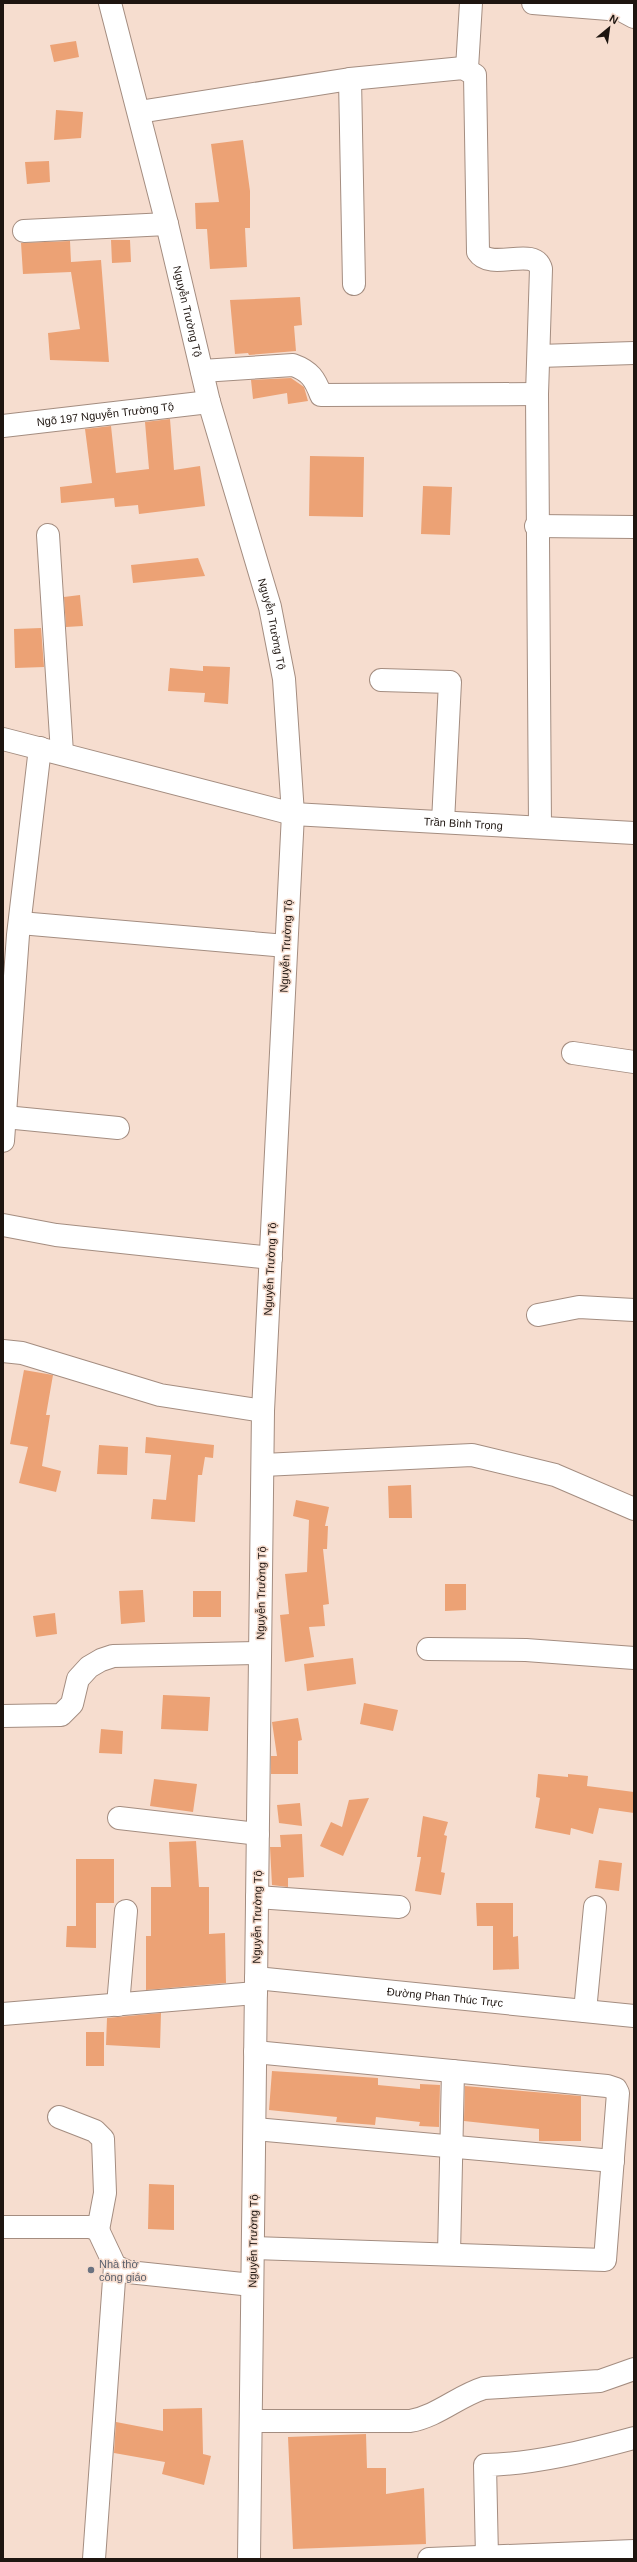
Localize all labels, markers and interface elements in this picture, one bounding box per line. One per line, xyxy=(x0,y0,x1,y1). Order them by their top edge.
north arrow xyxy=(589,8,629,48)
text: N xyxy=(607,12,620,26)
street label: Nguyễn Trường Tộ xyxy=(171,265,204,358)
street label: Ngõ 197 Nguyễn Trường Tộ xyxy=(36,400,175,428)
street label: Nguyễn Trường Tộ xyxy=(256,577,288,671)
street label: Trần Bình Trọng xyxy=(423,815,503,832)
street label: Nguyễn Trường Tộ xyxy=(278,899,294,993)
street label: Nguyễn Trường Tộ xyxy=(262,1222,278,1316)
street label: Nguyễn Trường Tộ xyxy=(254,1546,268,1640)
street label: Nguyễn Trường Tộ xyxy=(250,1870,264,1964)
street label: Đường Phan Thúc Trực xyxy=(386,1985,504,2009)
street label: Nguyễn Trường Tộ xyxy=(246,2194,260,2288)
place label: Nhà thờ công giáo xyxy=(99,2258,147,2283)
marker: Nhà thờ công giáo xyxy=(86,2265,96,2275)

